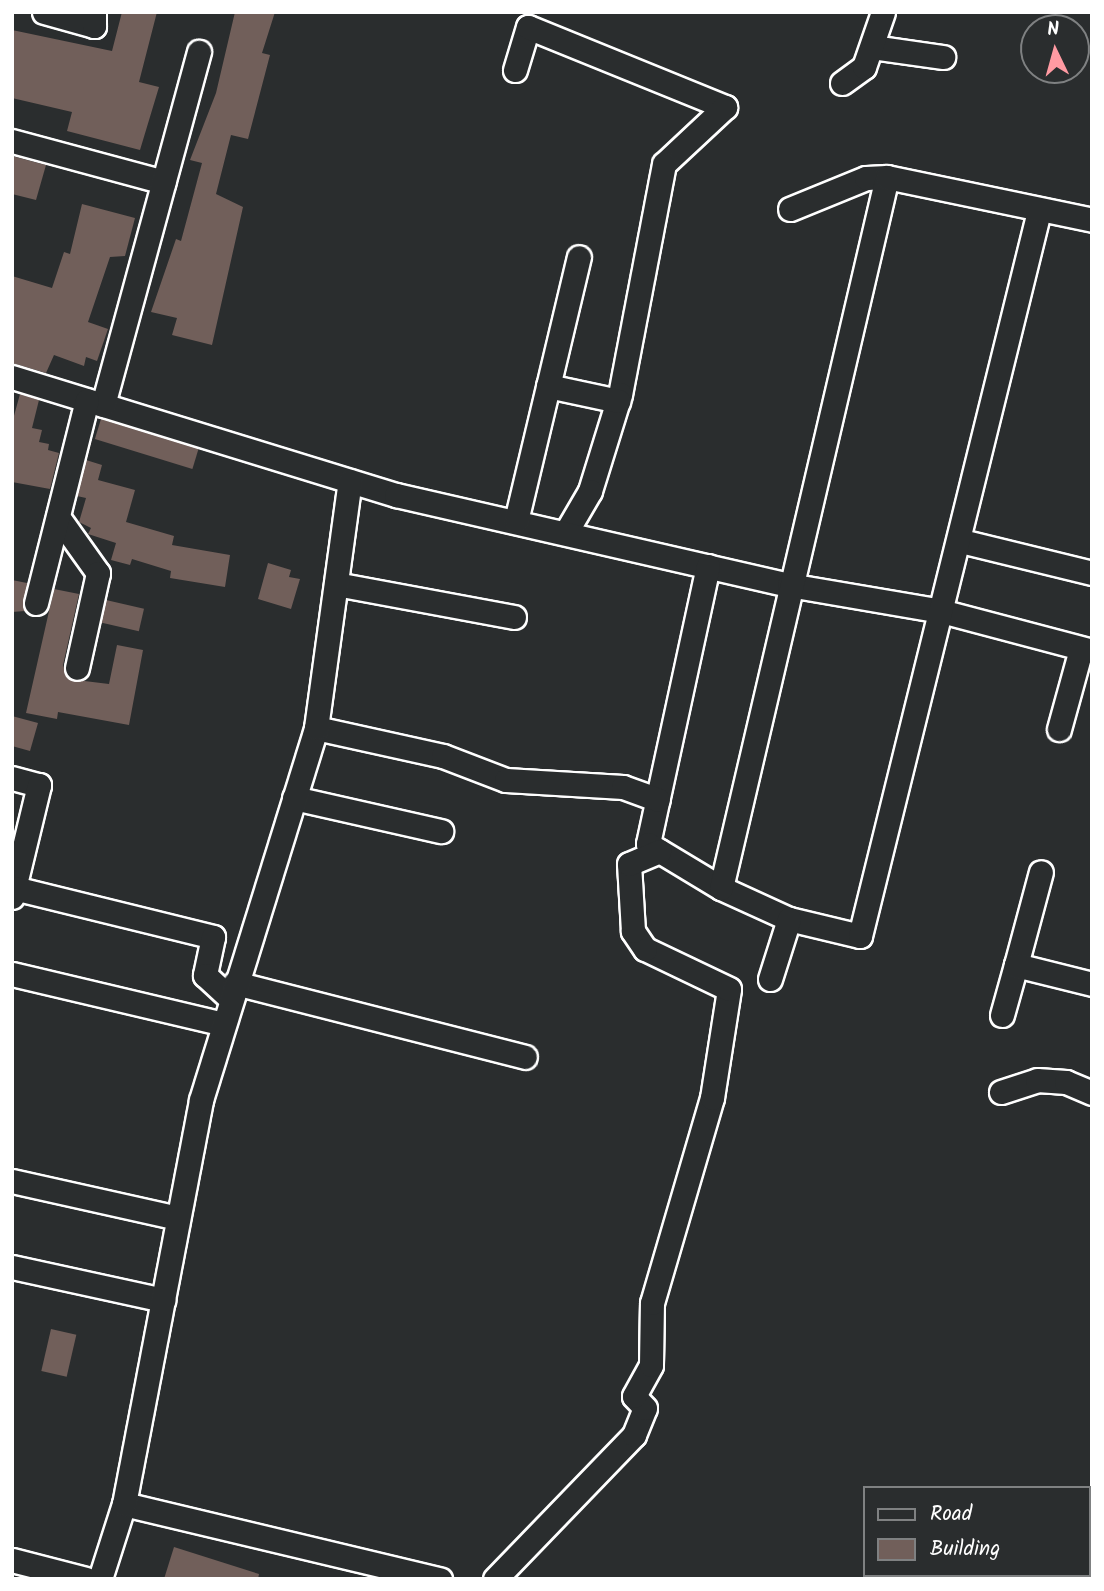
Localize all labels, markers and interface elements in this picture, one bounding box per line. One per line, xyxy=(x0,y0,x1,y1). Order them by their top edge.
north arrow xyxy=(1020,14,1090,84)
text: N xyxy=(1046,15,1061,46)
legend xyxy=(862,1486,1090,1577)
text: Road xyxy=(930,1498,972,1531)
text: Building xyxy=(930,1533,1000,1566)

